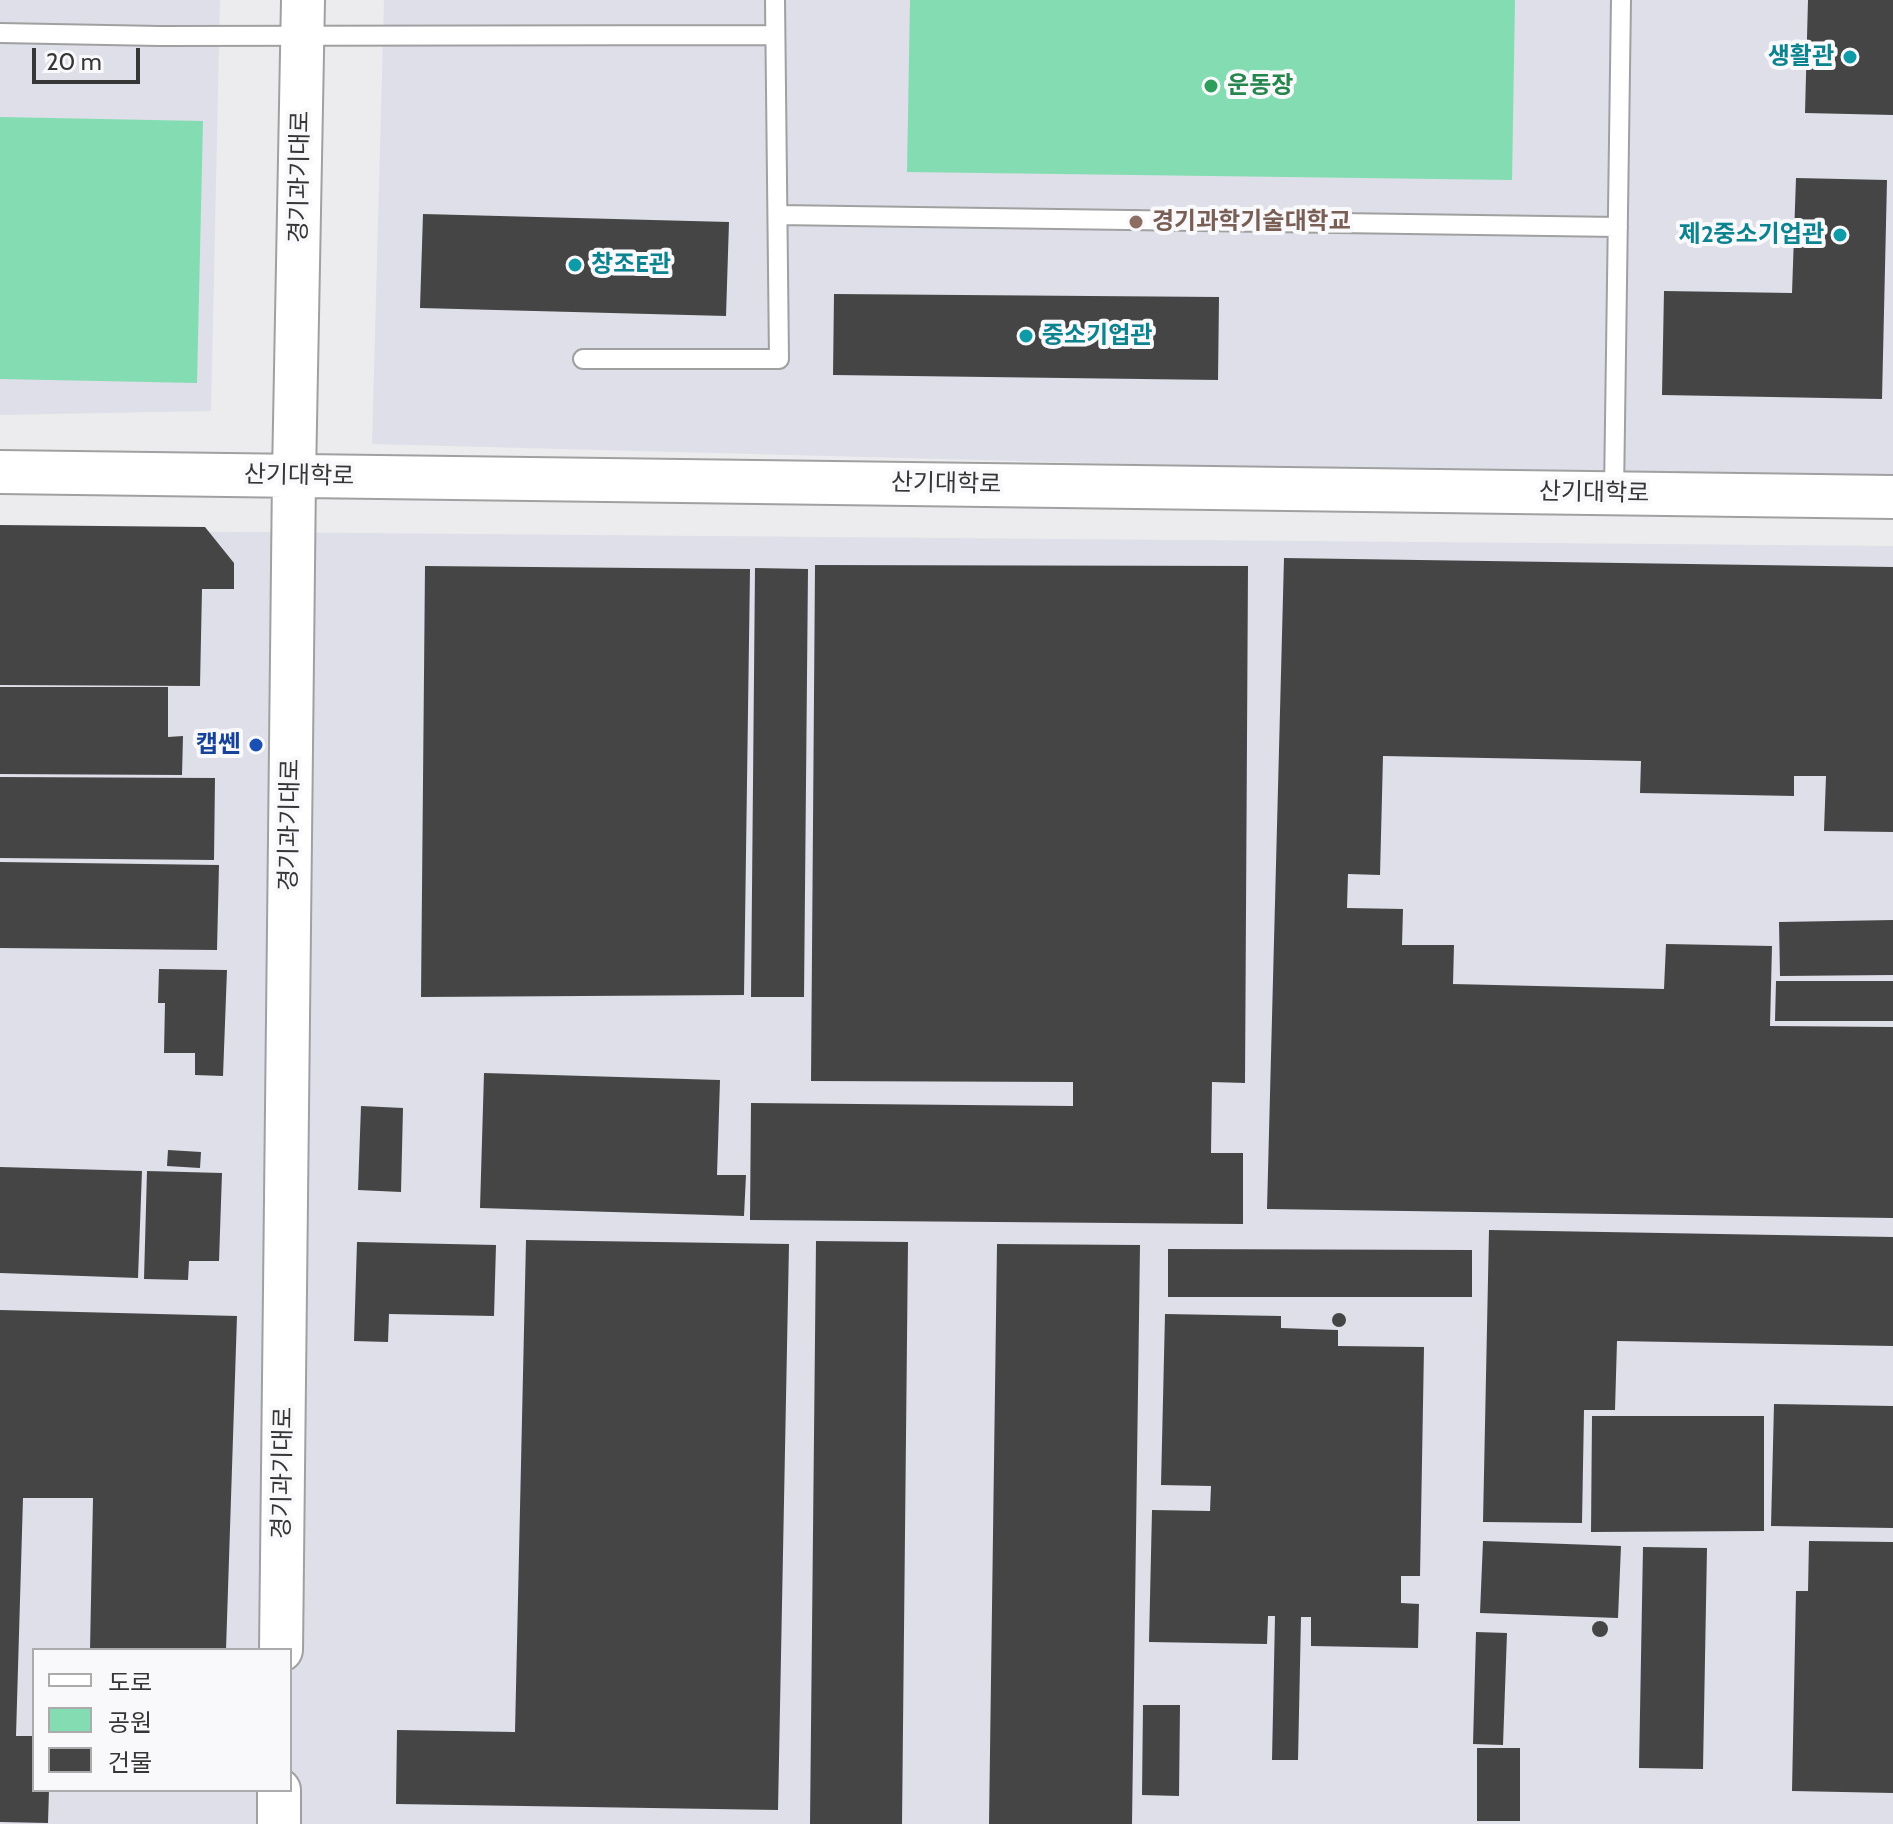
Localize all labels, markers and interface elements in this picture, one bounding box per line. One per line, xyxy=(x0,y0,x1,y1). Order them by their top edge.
scale bar xyxy=(36,32,144,82)
place label: 생활관 xyxy=(1768,43,1834,71)
text: 20 m xyxy=(46,47,102,76)
marker: 생활관 xyxy=(1841,48,1859,66)
place label: 운동장 xyxy=(1227,72,1293,100)
marker: 운동장 xyxy=(1202,77,1220,95)
street label: 경기과기대로 xyxy=(284,111,316,243)
place label: 경기과학기술대학교 xyxy=(1152,208,1351,236)
marker: 경기과학기술대학교 xyxy=(1127,213,1145,231)
place label: 제2중소기업관 xyxy=(1679,221,1824,249)
marker: 제2중소기업관 xyxy=(1831,226,1849,244)
place label: 창조E관 xyxy=(591,251,671,279)
marker: 창조E관 xyxy=(566,256,584,274)
place label: 중소기업관 xyxy=(1042,322,1152,350)
marker: 중소기업관 xyxy=(1017,327,1035,345)
street label: 산기대학로 xyxy=(244,461,354,491)
street label: 산기대학로 xyxy=(891,469,1001,499)
street label: 산기대학로 xyxy=(1539,478,1649,508)
place label: 캡쎈 xyxy=(196,731,240,759)
marker: 캡쎈 xyxy=(247,736,265,754)
street label: 경기과기대로 xyxy=(274,759,306,891)
street label: 경기과기대로 xyxy=(267,1407,299,1539)
legend xyxy=(32,1648,292,1792)
text: 도로 xyxy=(108,1668,152,1697)
text: 공원 xyxy=(108,1708,152,1737)
text: 건물 xyxy=(108,1748,152,1777)

